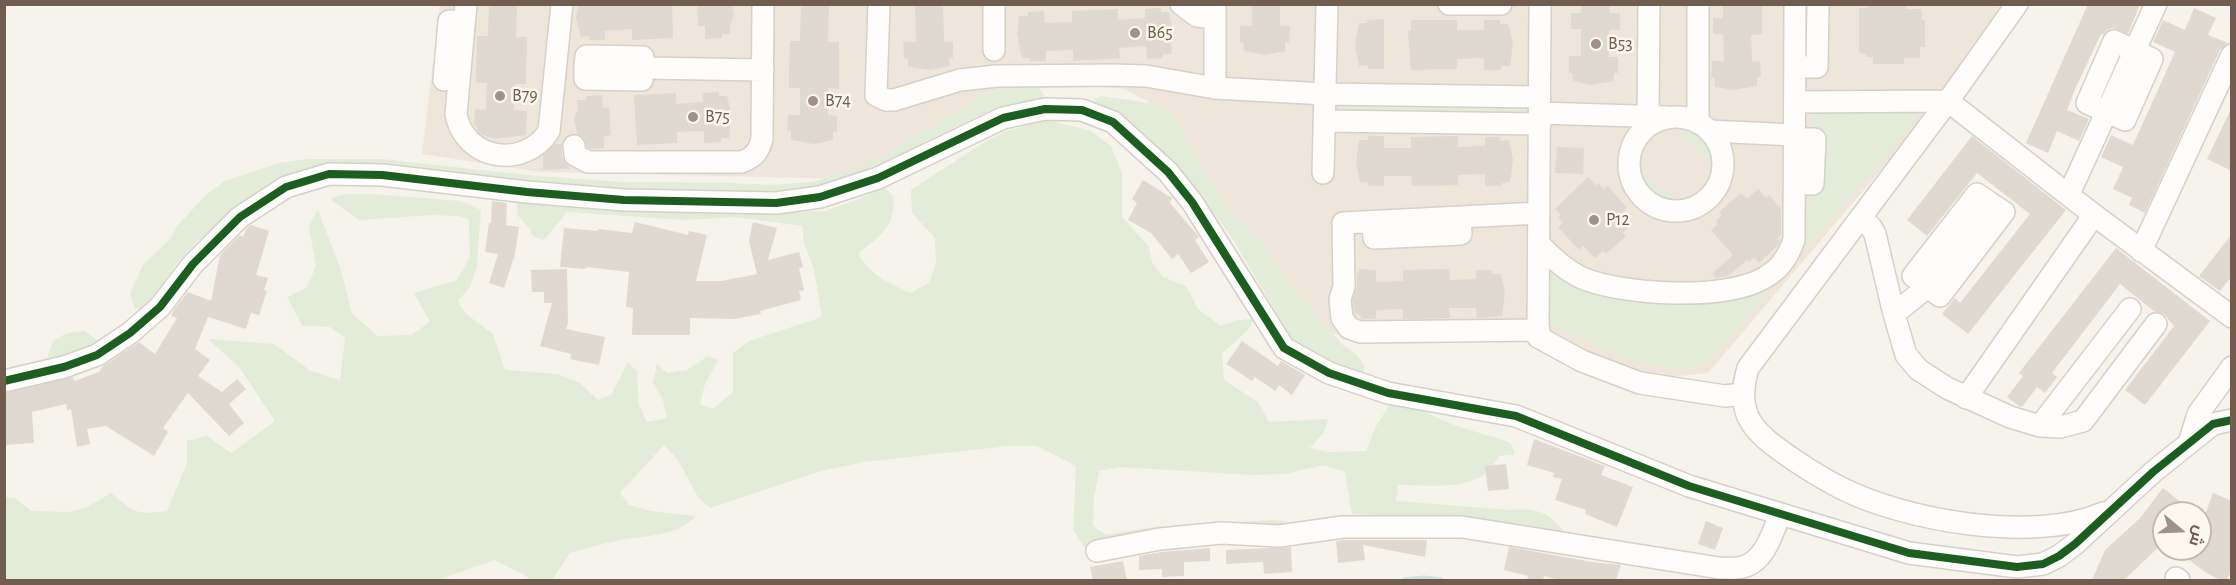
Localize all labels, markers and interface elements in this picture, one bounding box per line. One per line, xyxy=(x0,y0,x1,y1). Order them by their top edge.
place label: B65 xyxy=(1147,22,1173,44)
marker: B65 xyxy=(1128,26,1142,40)
place label: B53 xyxy=(1608,33,1633,55)
marker: B53 xyxy=(1589,37,1603,51)
place label: B79 xyxy=(512,85,538,107)
marker: B79 xyxy=(493,89,507,103)
place label: B74 xyxy=(825,90,851,112)
marker: B74 xyxy=(806,94,820,108)
place label: B75 xyxy=(705,106,730,128)
marker: B75 xyxy=(686,110,700,124)
place label: P12 xyxy=(1606,209,1630,231)
marker: P12 xyxy=(1587,213,1601,227)
north arrow xyxy=(2152,501,2212,561)
text: ش xyxy=(2186,524,2208,549)

